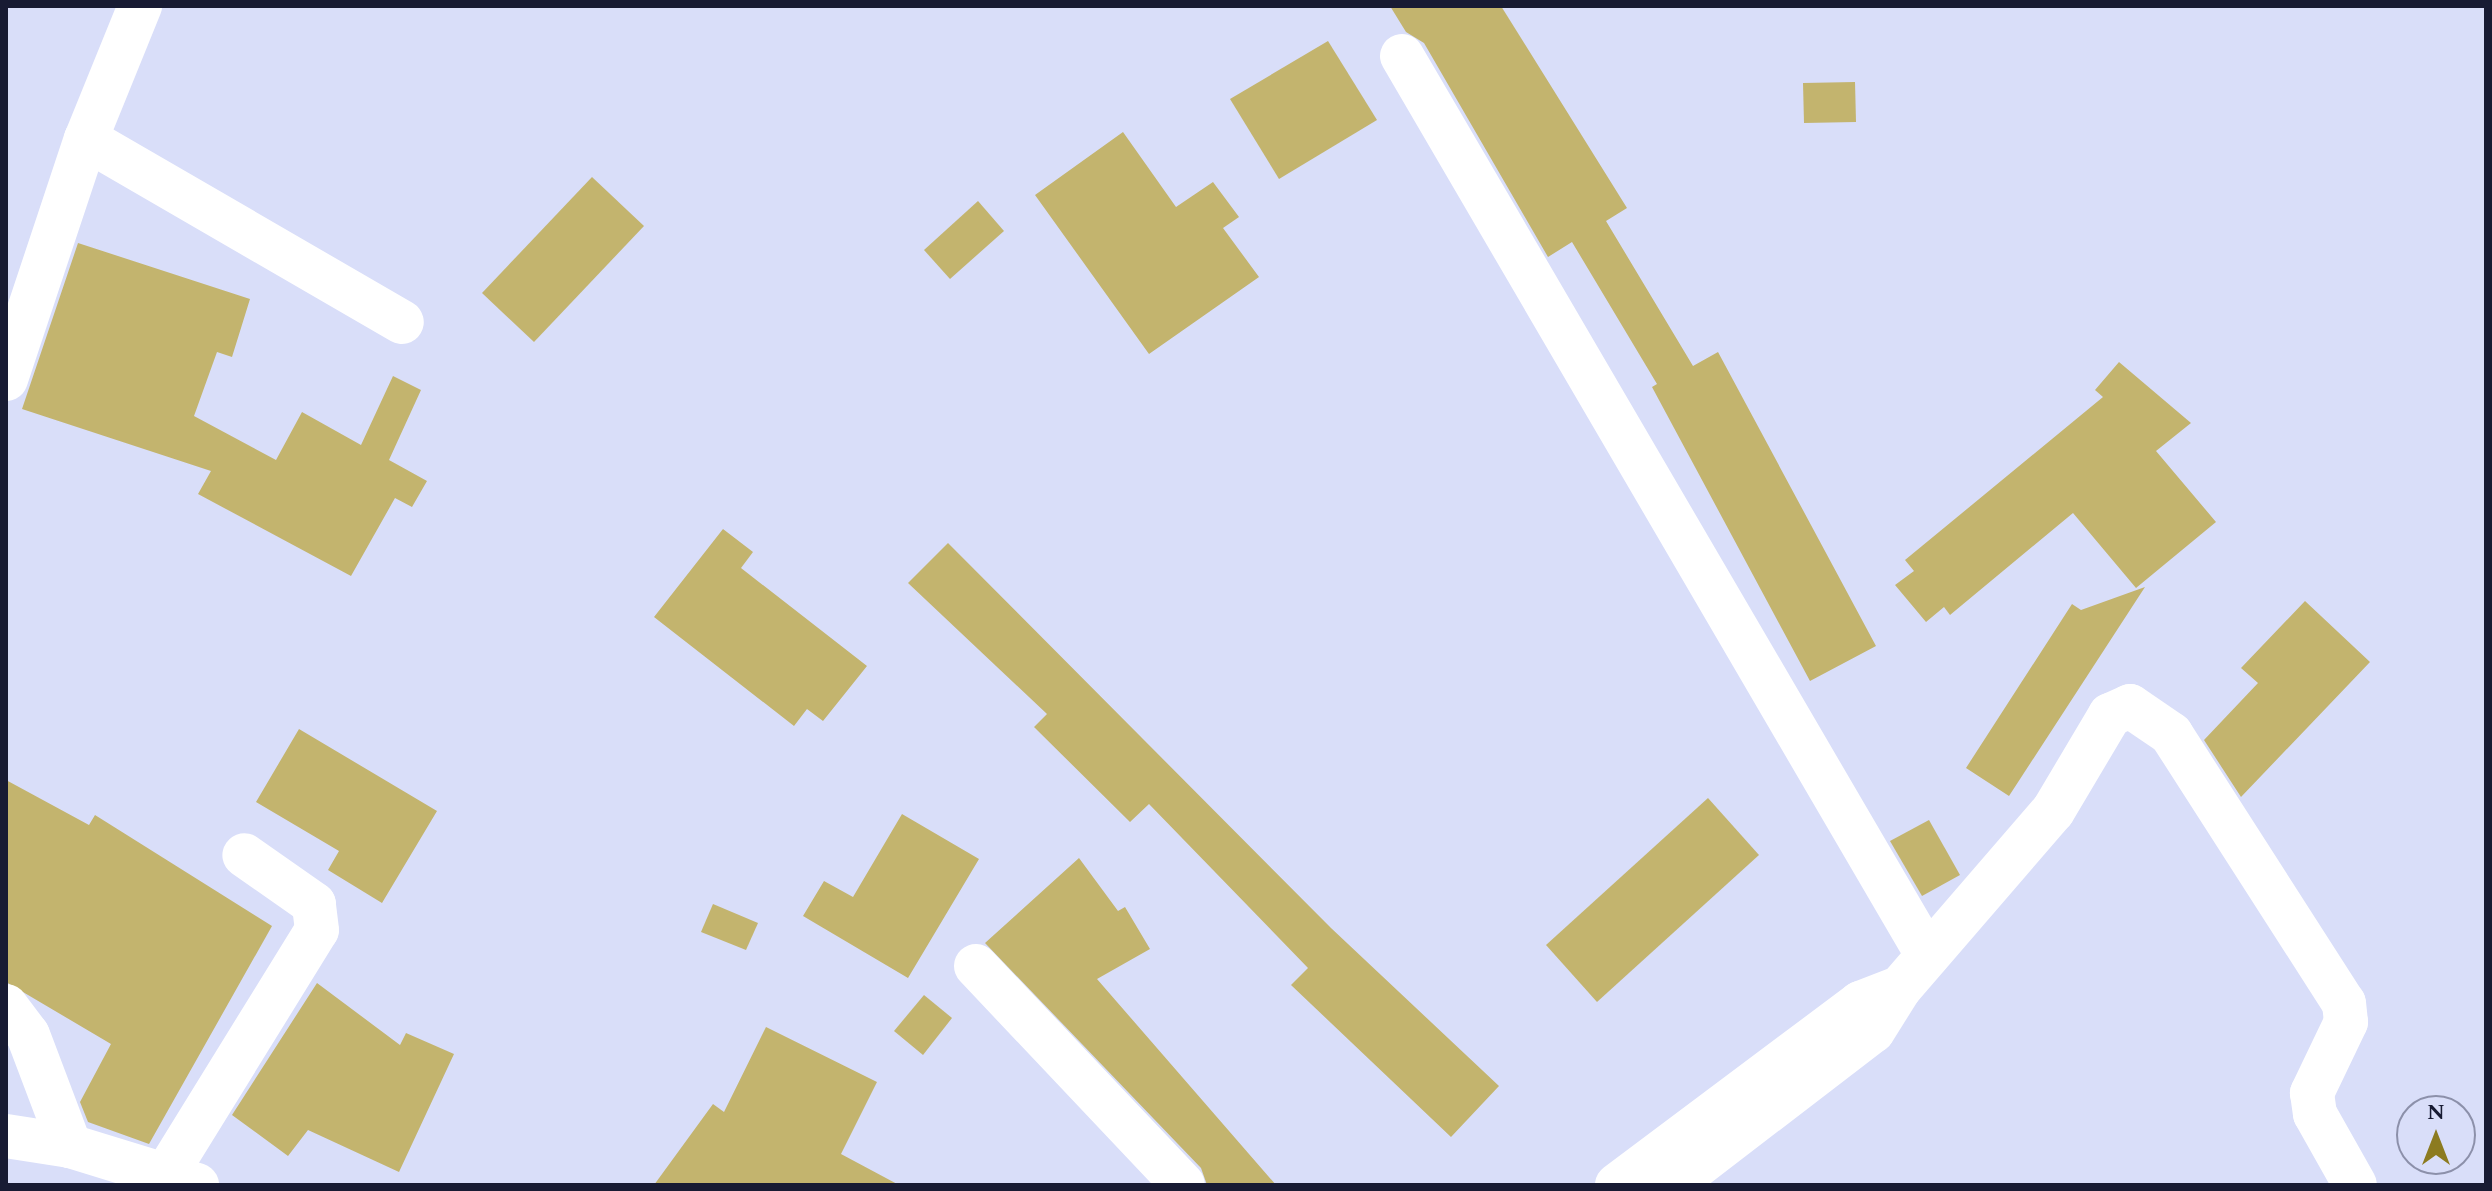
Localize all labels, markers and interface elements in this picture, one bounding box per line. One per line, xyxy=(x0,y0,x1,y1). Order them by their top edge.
north arrow xyxy=(2396,1095,2476,1175)
text: N xyxy=(2427,1096,2445,1129)

